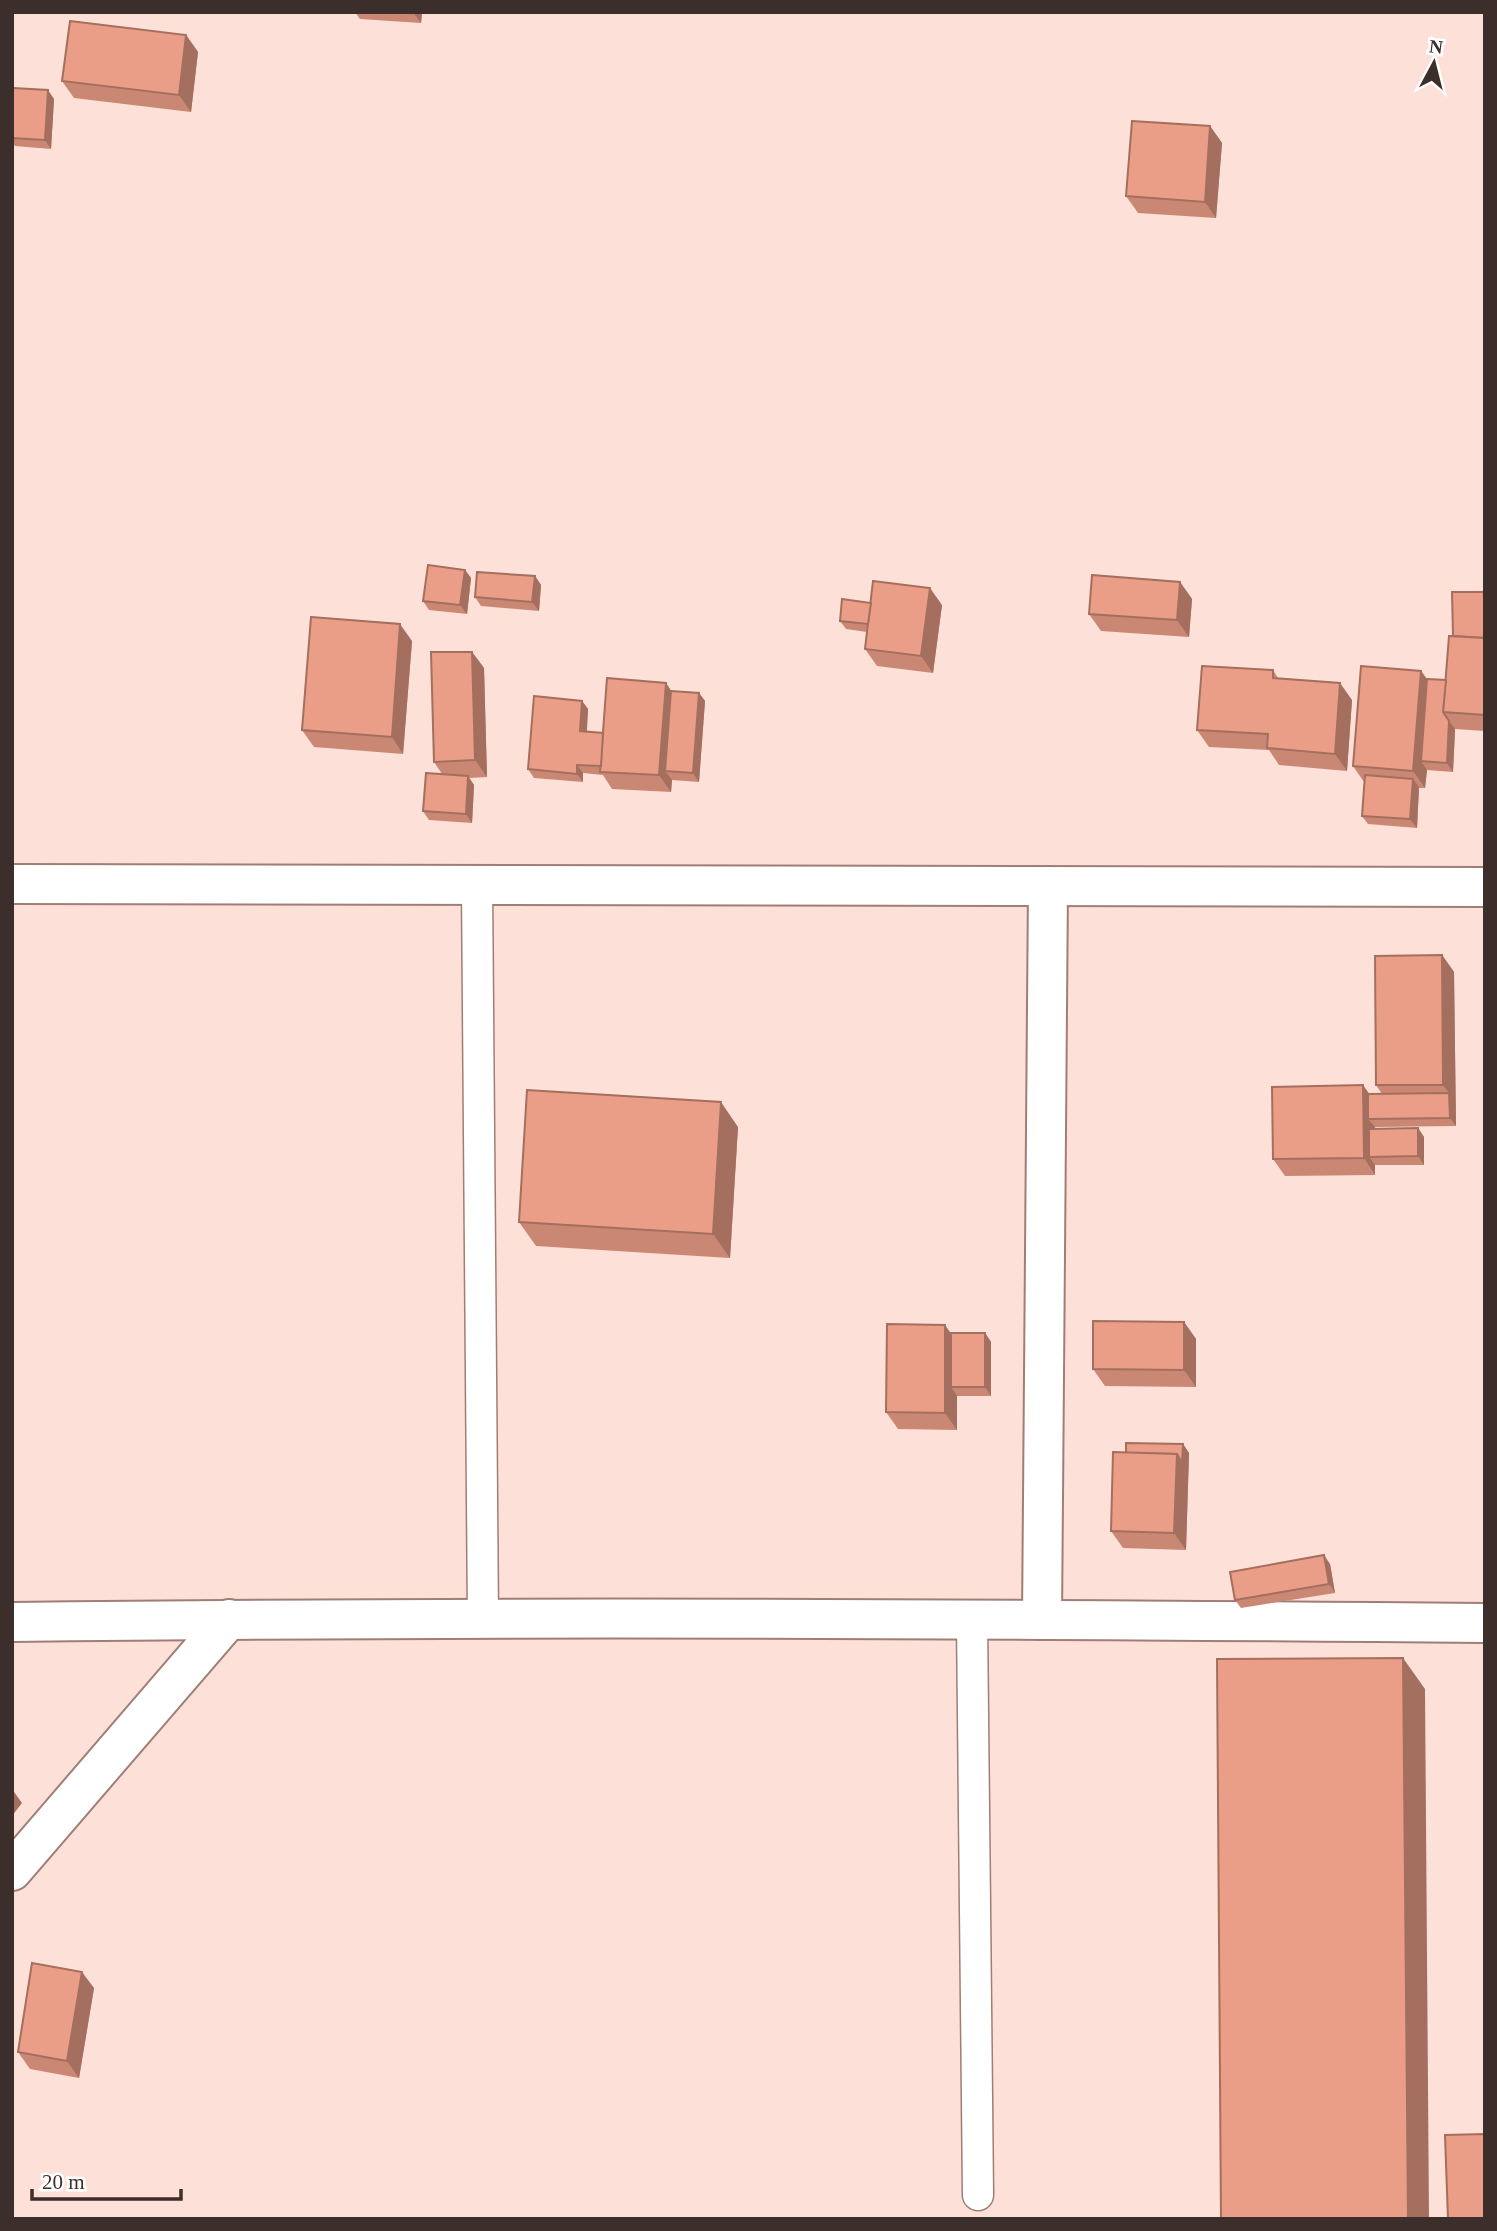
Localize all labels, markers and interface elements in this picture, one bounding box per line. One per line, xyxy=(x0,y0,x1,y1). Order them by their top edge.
north arrow xyxy=(1399,28,1469,98)
text: N xyxy=(1428,35,1444,58)
scale bar xyxy=(32,2158,180,2202)
text: 20 m xyxy=(42,2170,85,2194)

